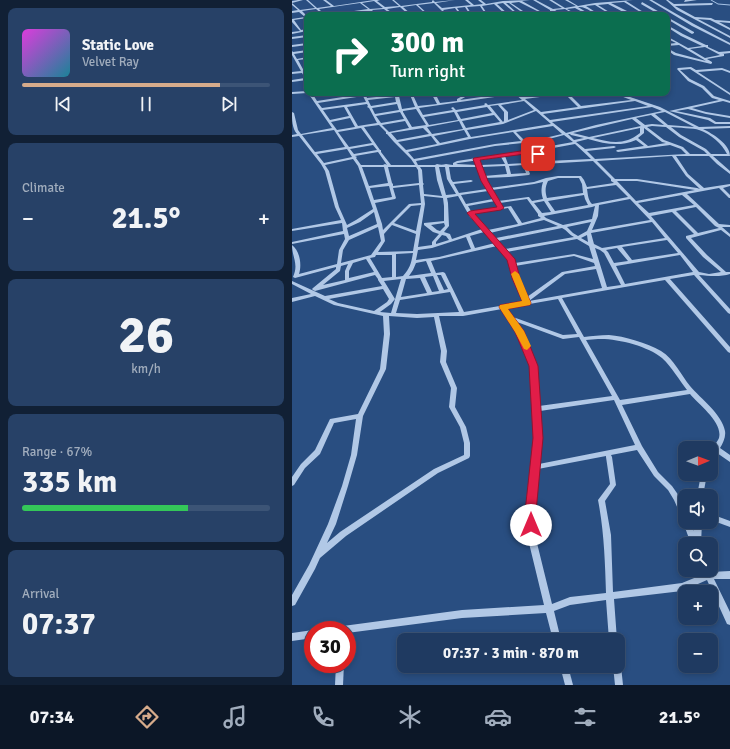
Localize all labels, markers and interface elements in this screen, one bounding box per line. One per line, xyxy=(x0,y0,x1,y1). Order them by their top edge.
text: 300 m xyxy=(390,26,464,60)
icon: right xyxy=(324,28,376,80)
text: Static Love xyxy=(82,36,154,54)
text: Velvet Ray xyxy=(82,54,139,70)
text: Turn right xyxy=(390,60,465,82)
icon: previous xyxy=(52,93,74,115)
icon: pause xyxy=(135,93,157,115)
icon: next xyxy=(218,93,240,115)
pin xyxy=(521,137,555,171)
icon: arrive xyxy=(527,143,549,165)
text: Climate xyxy=(22,180,65,196)
text: 21.5° xyxy=(111,200,181,237)
text: − xyxy=(22,205,34,232)
text: + xyxy=(258,205,270,232)
text: 26 xyxy=(118,303,174,367)
text: km/h xyxy=(131,361,161,377)
north arrow xyxy=(678,441,718,481)
map controls xyxy=(678,441,718,673)
text: Range · 67% xyxy=(22,444,92,460)
text: 335 km xyxy=(22,464,117,501)
button: sound xyxy=(678,489,718,529)
position arrow xyxy=(510,504,552,546)
button: search xyxy=(678,537,718,577)
button: + xyxy=(678,585,718,625)
text: Arrival xyxy=(22,586,59,602)
text: 07:37 xyxy=(22,606,96,643)
speed limit sign: 30 xyxy=(304,621,356,673)
button: − xyxy=(678,633,718,673)
text: 07:37 · 3 min · 870 m xyxy=(443,644,579,662)
icon: directions xyxy=(133,703,161,731)
icon: music xyxy=(221,703,249,731)
icon: phone xyxy=(309,703,337,731)
icon: climate xyxy=(396,703,424,731)
icon: car xyxy=(484,703,512,731)
icon: filters xyxy=(571,703,599,731)
text: 07:34 xyxy=(30,706,74,728)
text: 21.5° xyxy=(659,706,700,728)

